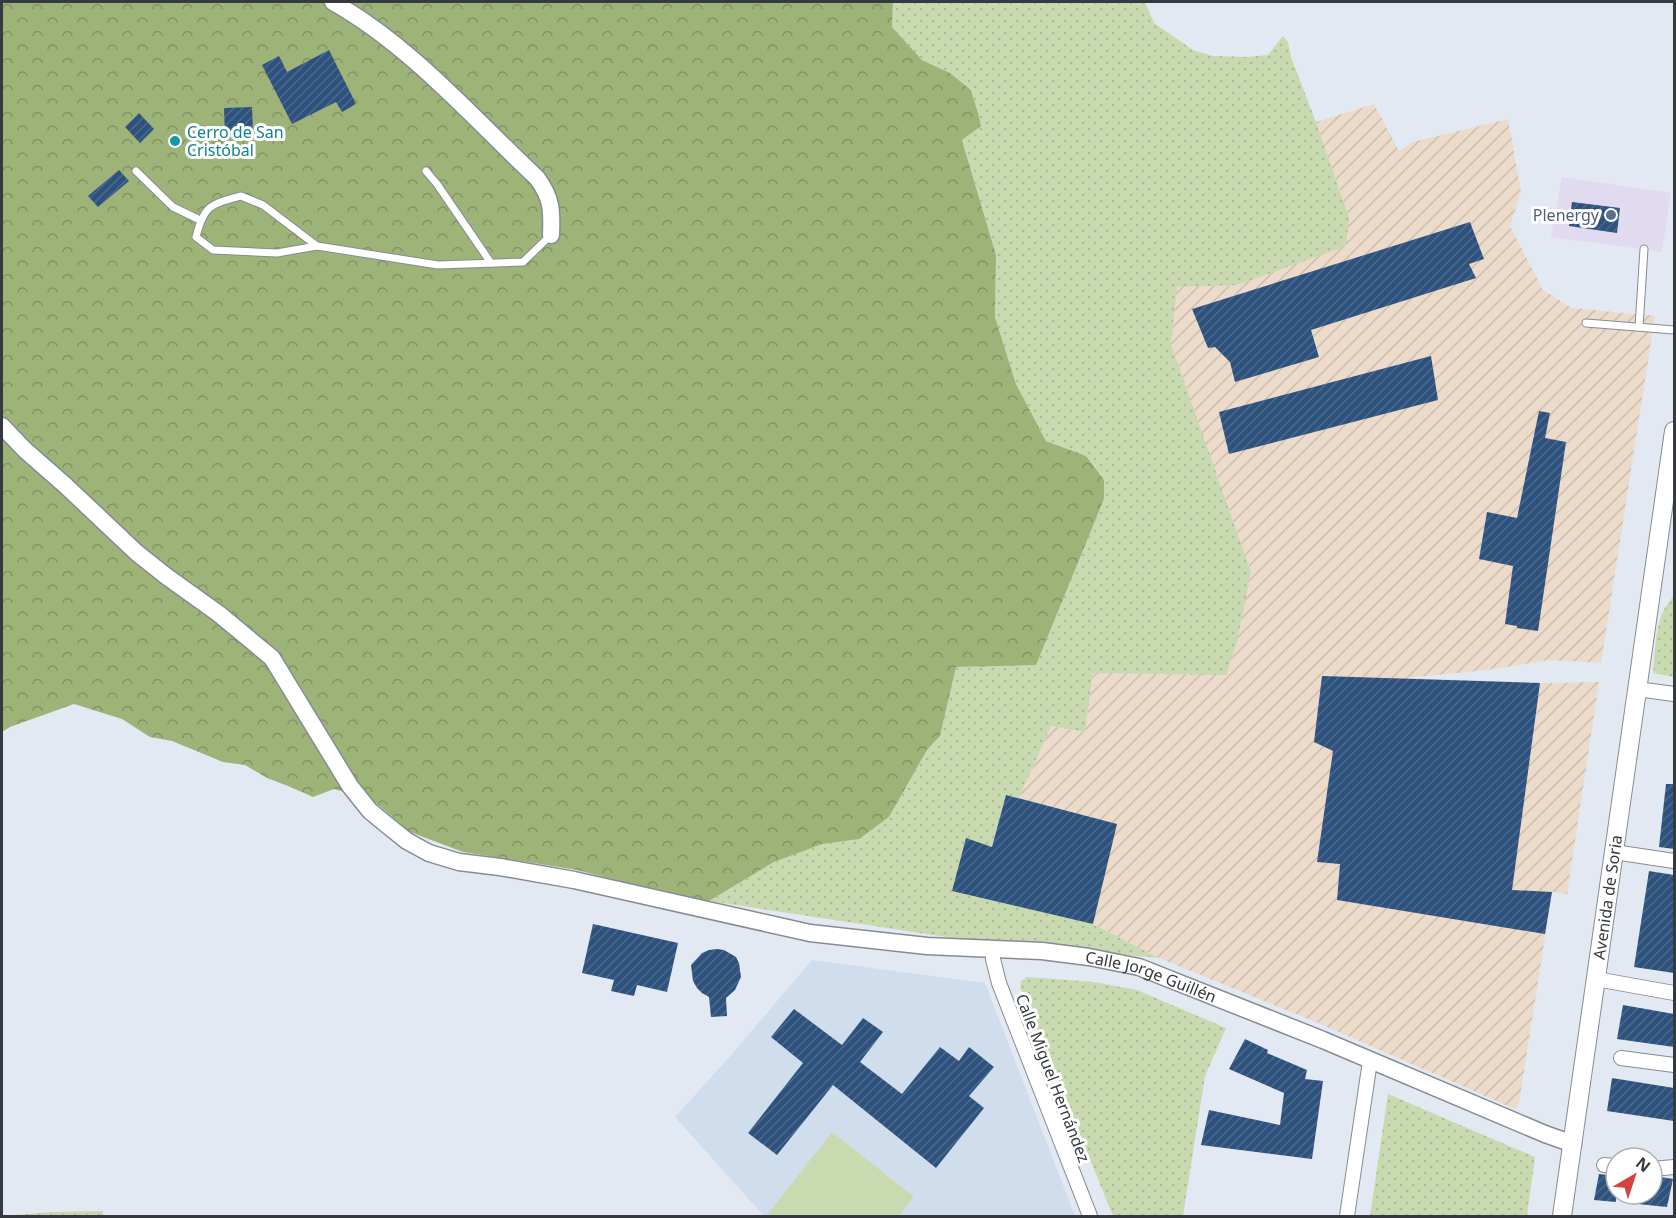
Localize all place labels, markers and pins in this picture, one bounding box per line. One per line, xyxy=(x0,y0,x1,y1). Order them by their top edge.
place label: Cerro de San Cristóbal xyxy=(187,121,284,161)
marker: Cerro de San Cristóbal xyxy=(168,134,182,148)
place label: Plenergy xyxy=(1533,204,1600,226)
marker: Plenergy xyxy=(1604,208,1618,222)

